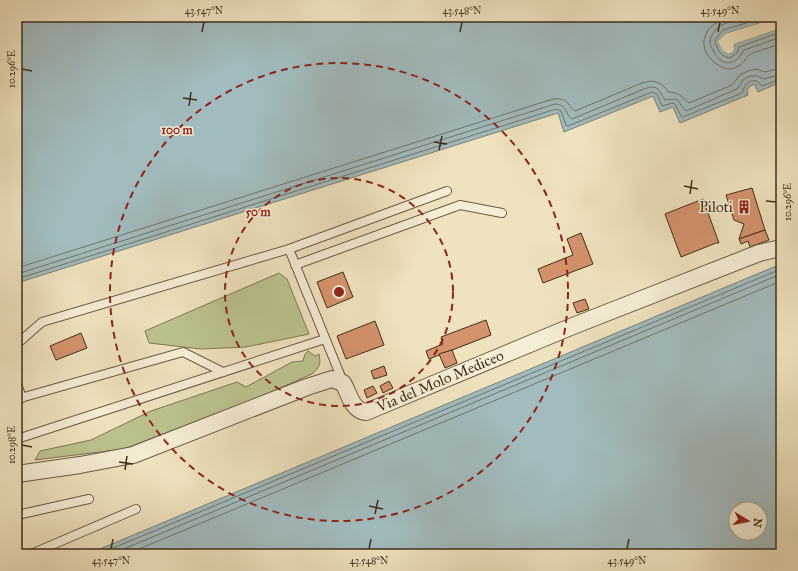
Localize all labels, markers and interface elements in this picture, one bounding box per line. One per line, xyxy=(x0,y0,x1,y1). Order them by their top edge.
text: 43.547°N xyxy=(185,5,224,17)
text: 43.548°N xyxy=(443,5,482,17)
text: 43.549°N xyxy=(701,5,740,17)
text: 10.296°E xyxy=(6,50,18,88)
text: 100 m xyxy=(161,123,194,137)
text: 10.296°E xyxy=(782,183,794,221)
place label: Piloti xyxy=(699,198,733,216)
building icon: Piloti xyxy=(736,199,752,215)
text: 50 m xyxy=(245,205,272,219)
centre of rings xyxy=(332,285,346,299)
street label: Via del Molo Mediceo xyxy=(373,346,507,416)
text: 10.298°E xyxy=(6,426,18,464)
north arrow xyxy=(728,501,768,541)
text: N xyxy=(750,517,765,529)
text: 43.547°N xyxy=(92,555,131,567)
text: 43.548°N xyxy=(350,555,389,567)
text: 43.549°N xyxy=(608,555,647,567)

